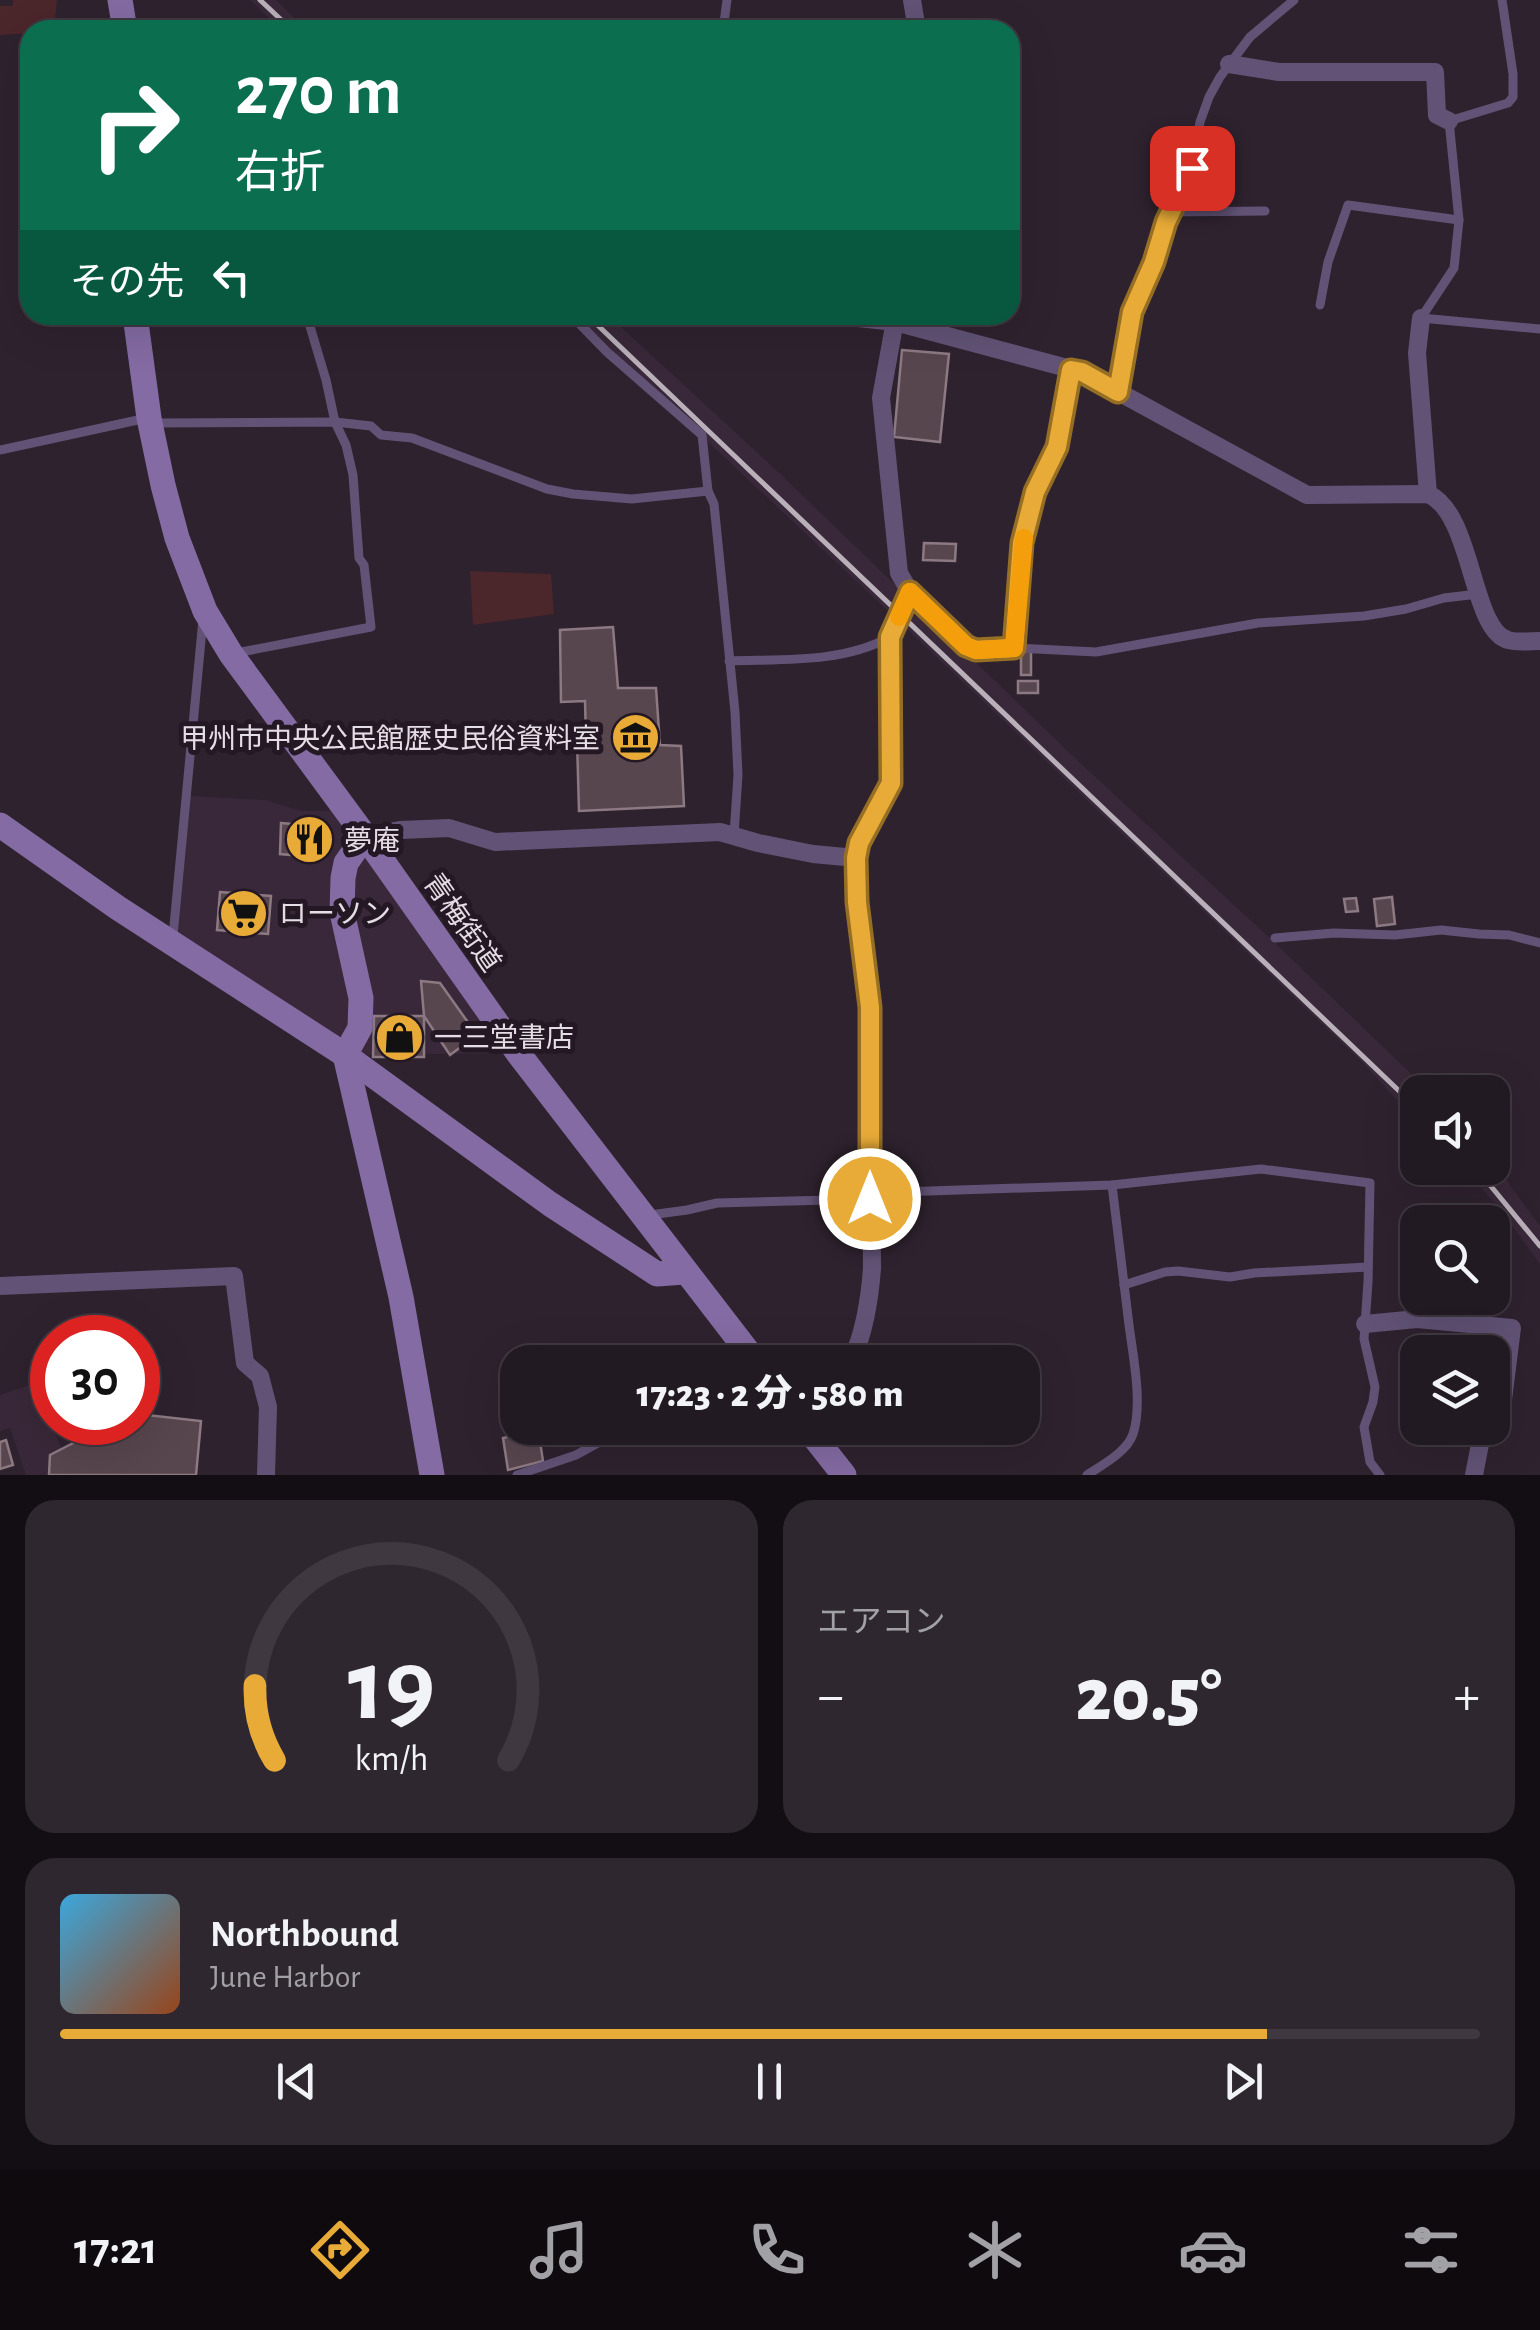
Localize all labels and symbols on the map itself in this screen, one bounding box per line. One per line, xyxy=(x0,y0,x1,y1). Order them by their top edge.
pin xyxy=(1150,126,1235,211)
museum icon: 甲州市中央公民館歴史民俗資料室 xyxy=(609,712,661,764)
place label: 甲州市中央公民館歴史民俗資料室 xyxy=(180,724,600,754)
restaurant icon: 夢庵 xyxy=(283,814,335,866)
place label: 夢庵 xyxy=(344,826,400,856)
street label: 青梅街道 xyxy=(418,868,507,977)
supermarket icon: ローソン xyxy=(218,887,270,939)
place label: ローソン xyxy=(279,901,391,929)
shop icon: 一三堂書店 xyxy=(373,1011,425,1063)
place label: 一三堂書店 xyxy=(434,1023,574,1053)
position arrow xyxy=(818,1147,922,1251)
speed limit sign: 30 xyxy=(30,1315,160,1445)

